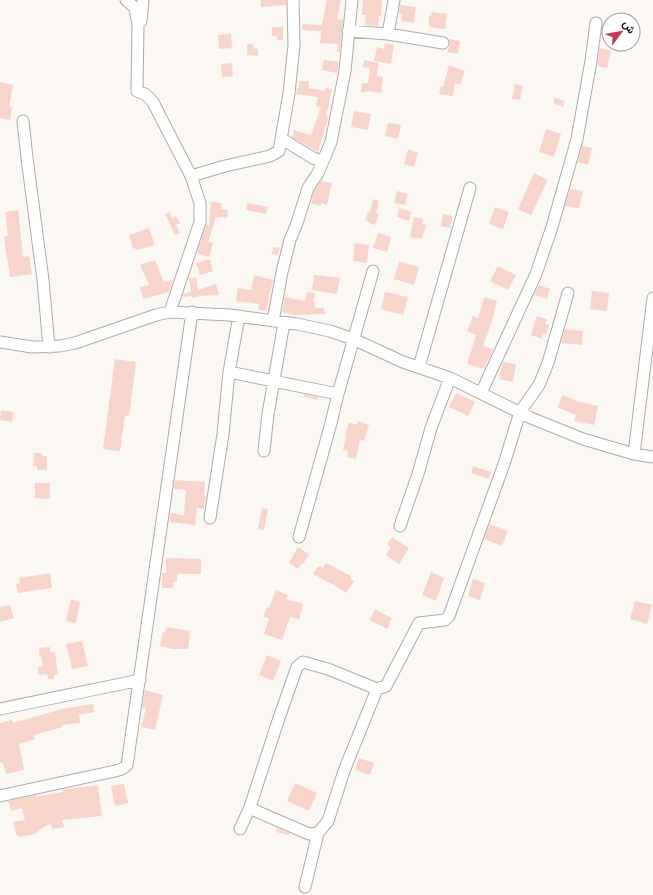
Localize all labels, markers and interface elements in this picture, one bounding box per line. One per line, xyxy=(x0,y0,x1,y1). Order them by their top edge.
north arrow xyxy=(601,12,641,52)
text: ش xyxy=(620,17,640,36)

